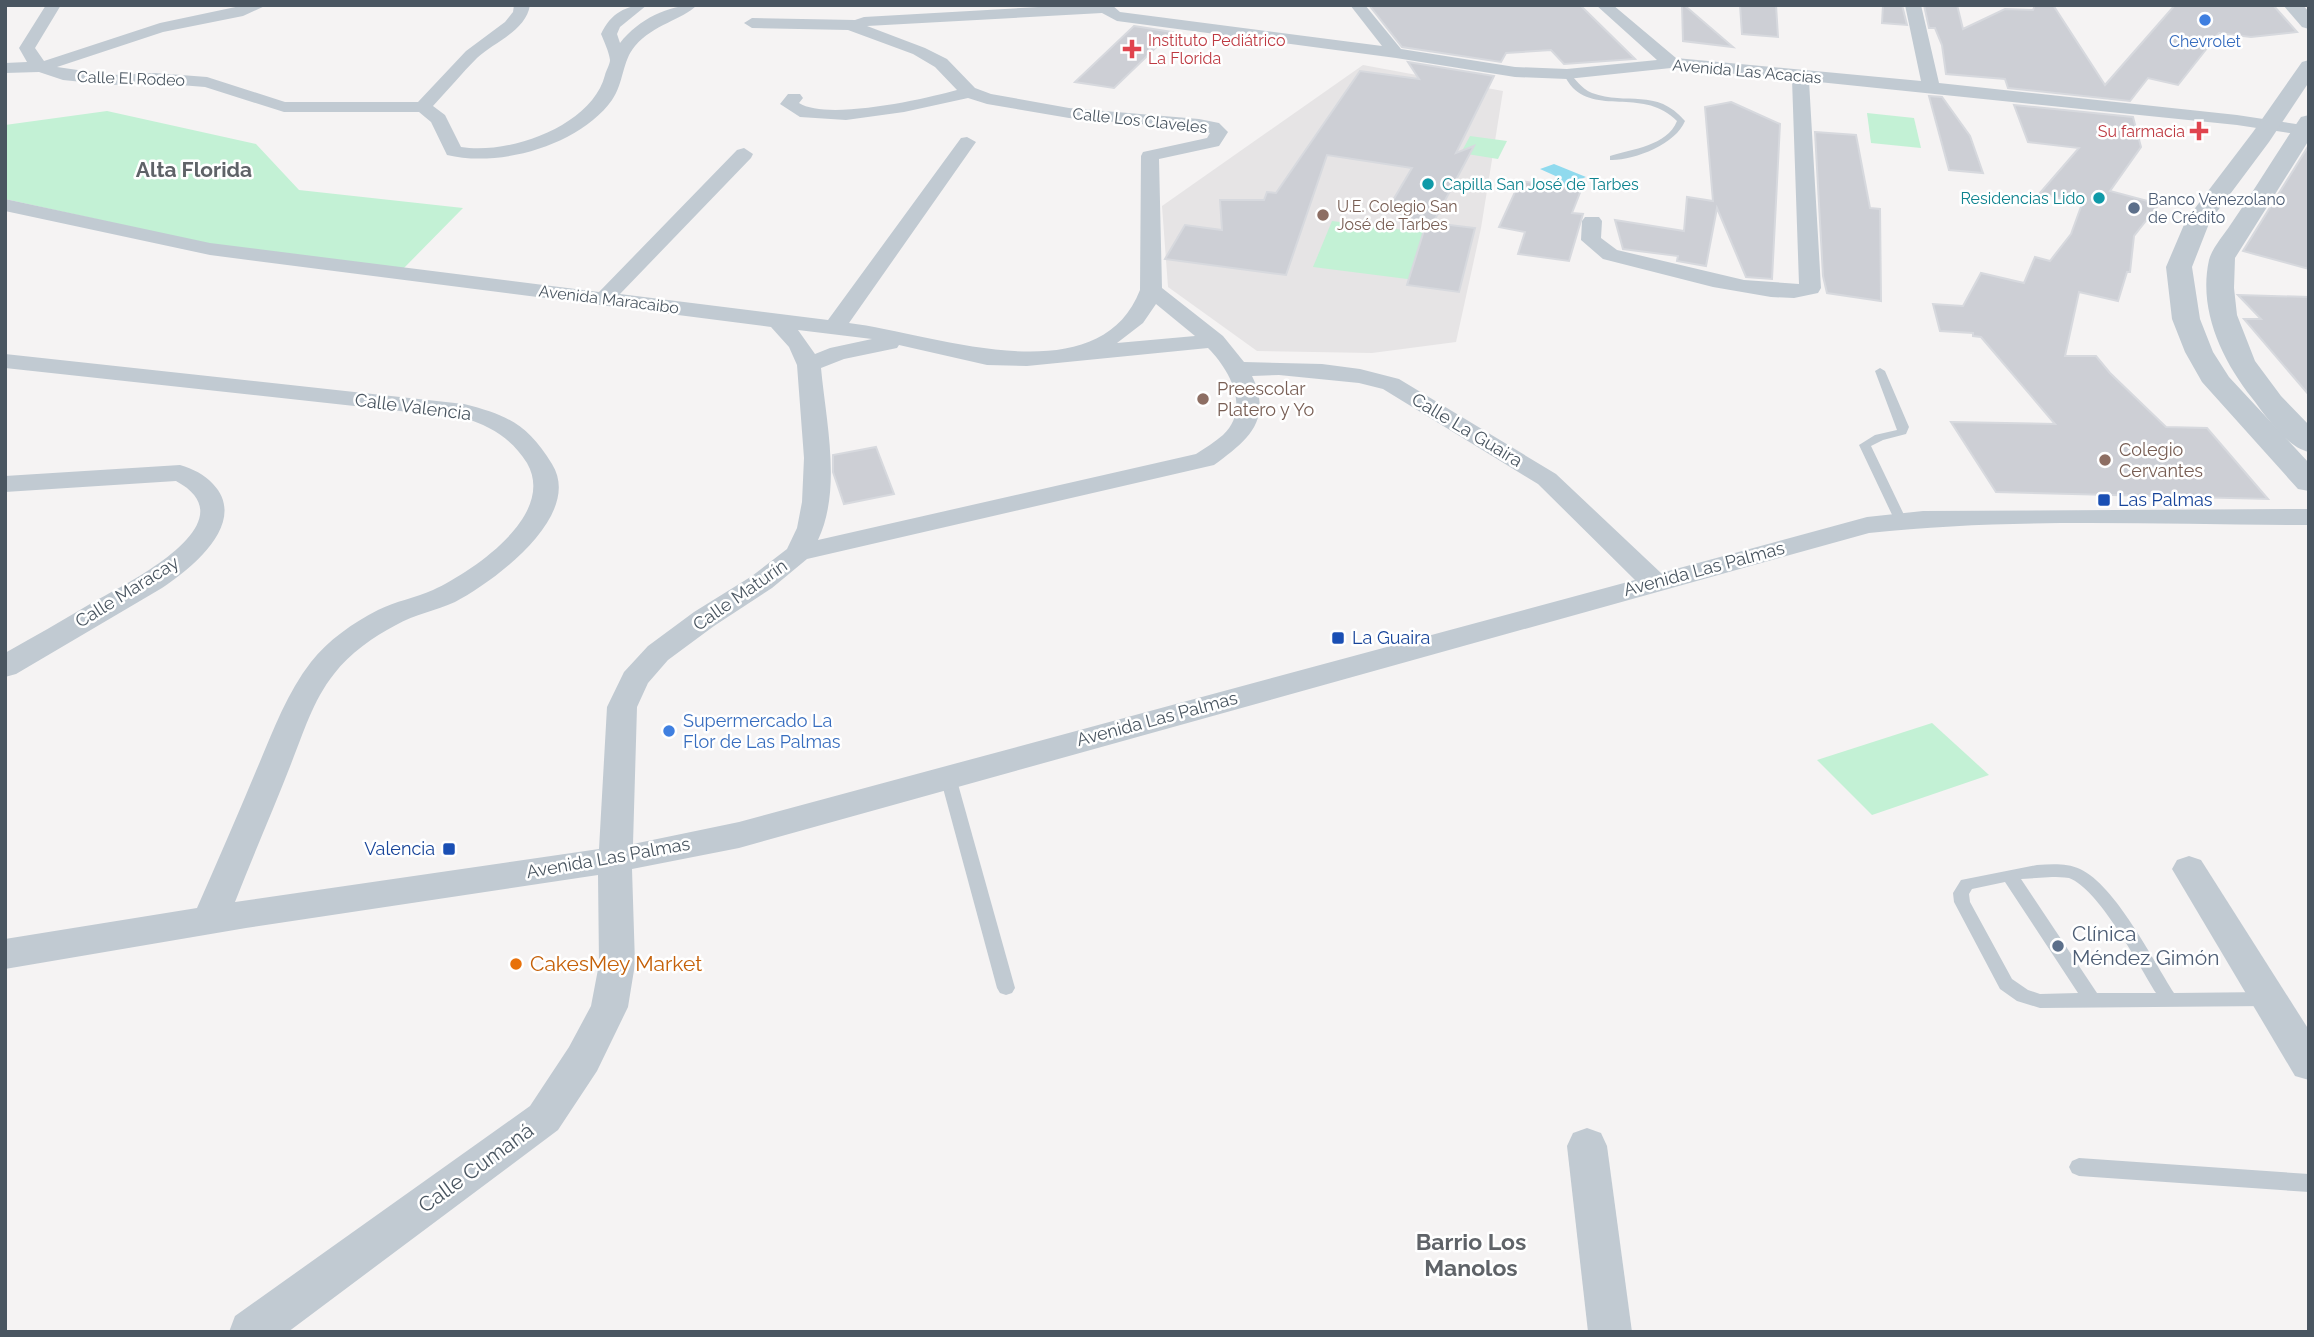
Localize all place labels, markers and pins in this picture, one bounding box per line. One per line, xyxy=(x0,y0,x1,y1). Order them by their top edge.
marker: Chevrolet xyxy=(2197,12,2213,28)
place label: Instituto Pediátrico La Florida xyxy=(1148,31,1286,68)
place label: Chevrolet xyxy=(2169,32,2242,51)
marker: Instituto Pediátrico La Florida xyxy=(1122,39,1142,59)
place label: Su farmacia xyxy=(2098,122,2185,141)
marker: Su farmacia xyxy=(2191,123,2207,139)
place label: Capilla San José de Tarbes xyxy=(1442,175,1639,194)
marker: Capilla San José de Tarbes xyxy=(1420,176,1436,192)
place label: Residencias Lido xyxy=(1960,189,2085,208)
marker: Residencias Lido xyxy=(2091,190,2107,206)
place label: Banco Venezolano de Crédito xyxy=(2148,190,2285,227)
place label: U.E. Colegio San José de Tarbes xyxy=(1337,197,1458,234)
marker: Banco Venezolano de Crédito xyxy=(2126,200,2142,216)
marker: U.E. Colegio San José de Tarbes xyxy=(1315,207,1331,223)
place label: Preescolar Platero y Yo xyxy=(1217,378,1314,420)
marker: Preescolar Platero y Yo xyxy=(1195,391,1211,407)
place label: Colegio Cervantes xyxy=(2119,439,2203,481)
marker: Colegio Cervantes xyxy=(2097,452,2113,468)
place label: Las Palmas xyxy=(2118,489,2213,510)
marker: Las Palmas xyxy=(2096,492,2112,508)
place label: La Guaira xyxy=(1352,627,1430,648)
marker: La Guaira xyxy=(1330,630,1346,646)
place label: Supermercado La Flor de Las Palmas xyxy=(683,710,841,752)
marker: Supermercado La Flor de Las Palmas xyxy=(661,723,677,739)
place label: Valencia xyxy=(364,838,435,859)
marker: Valencia xyxy=(441,841,457,857)
place label: Clínica Méndez Gimón xyxy=(2072,921,2219,970)
marker: Clínica Méndez Gimón xyxy=(2050,938,2066,954)
place label: CakesMey Market xyxy=(530,951,702,976)
marker: CakesMey Market xyxy=(508,956,524,972)

